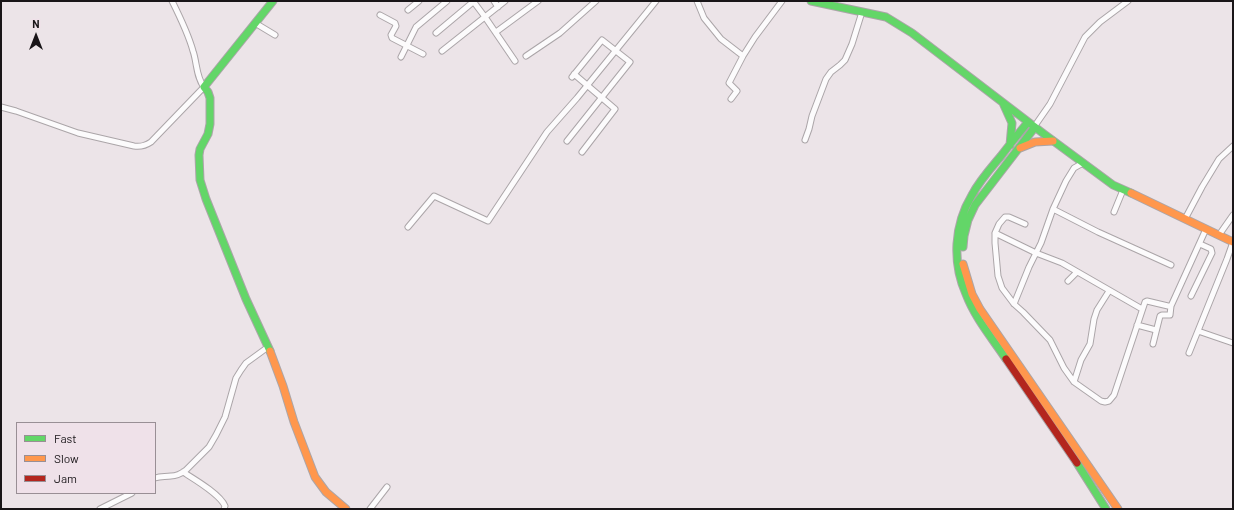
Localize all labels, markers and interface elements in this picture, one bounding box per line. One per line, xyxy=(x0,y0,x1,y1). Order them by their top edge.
north arrow xyxy=(16,16,56,56)
text: N xyxy=(32,17,40,30)
legend xyxy=(16,422,156,494)
text: Fast xyxy=(54,431,77,445)
text: Slow xyxy=(54,451,79,465)
text: Jam xyxy=(54,471,77,485)

